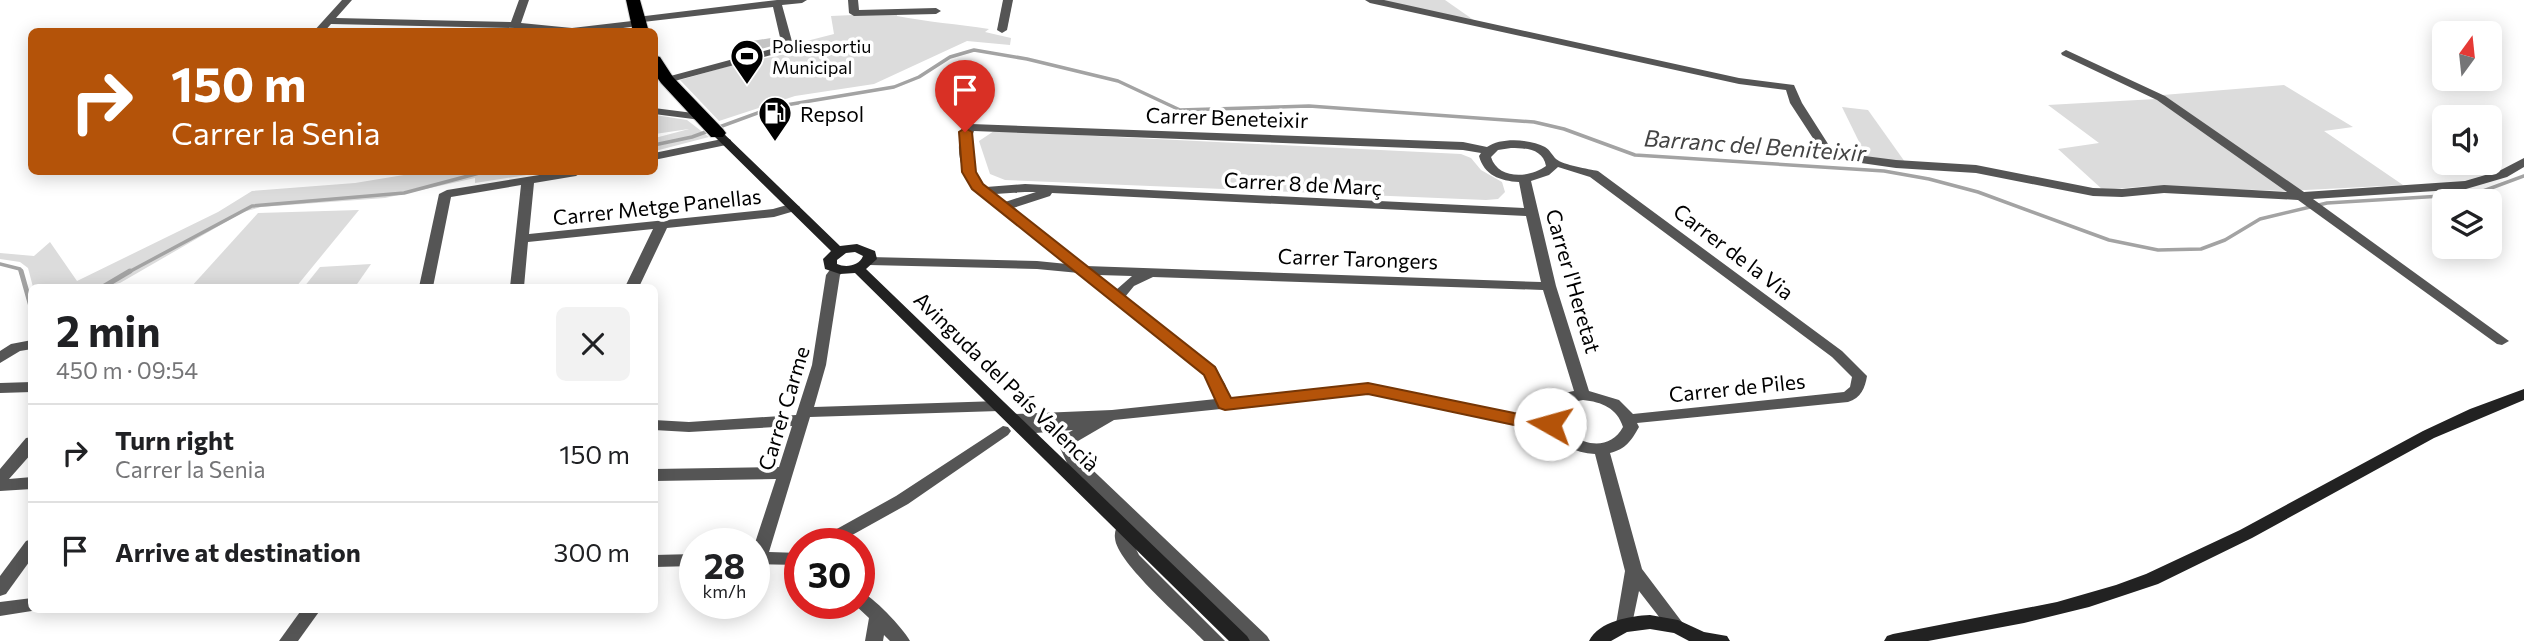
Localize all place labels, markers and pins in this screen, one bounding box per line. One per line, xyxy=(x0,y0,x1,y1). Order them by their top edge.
place label: Poliesportiu Municipal xyxy=(772,35,871,78)
sports icon: Poliesportiu Municipal xyxy=(728,37,766,86)
pin xyxy=(935,60,995,132)
fuel station icon: Repsol xyxy=(756,94,794,143)
place label: Repsol xyxy=(800,101,864,126)

